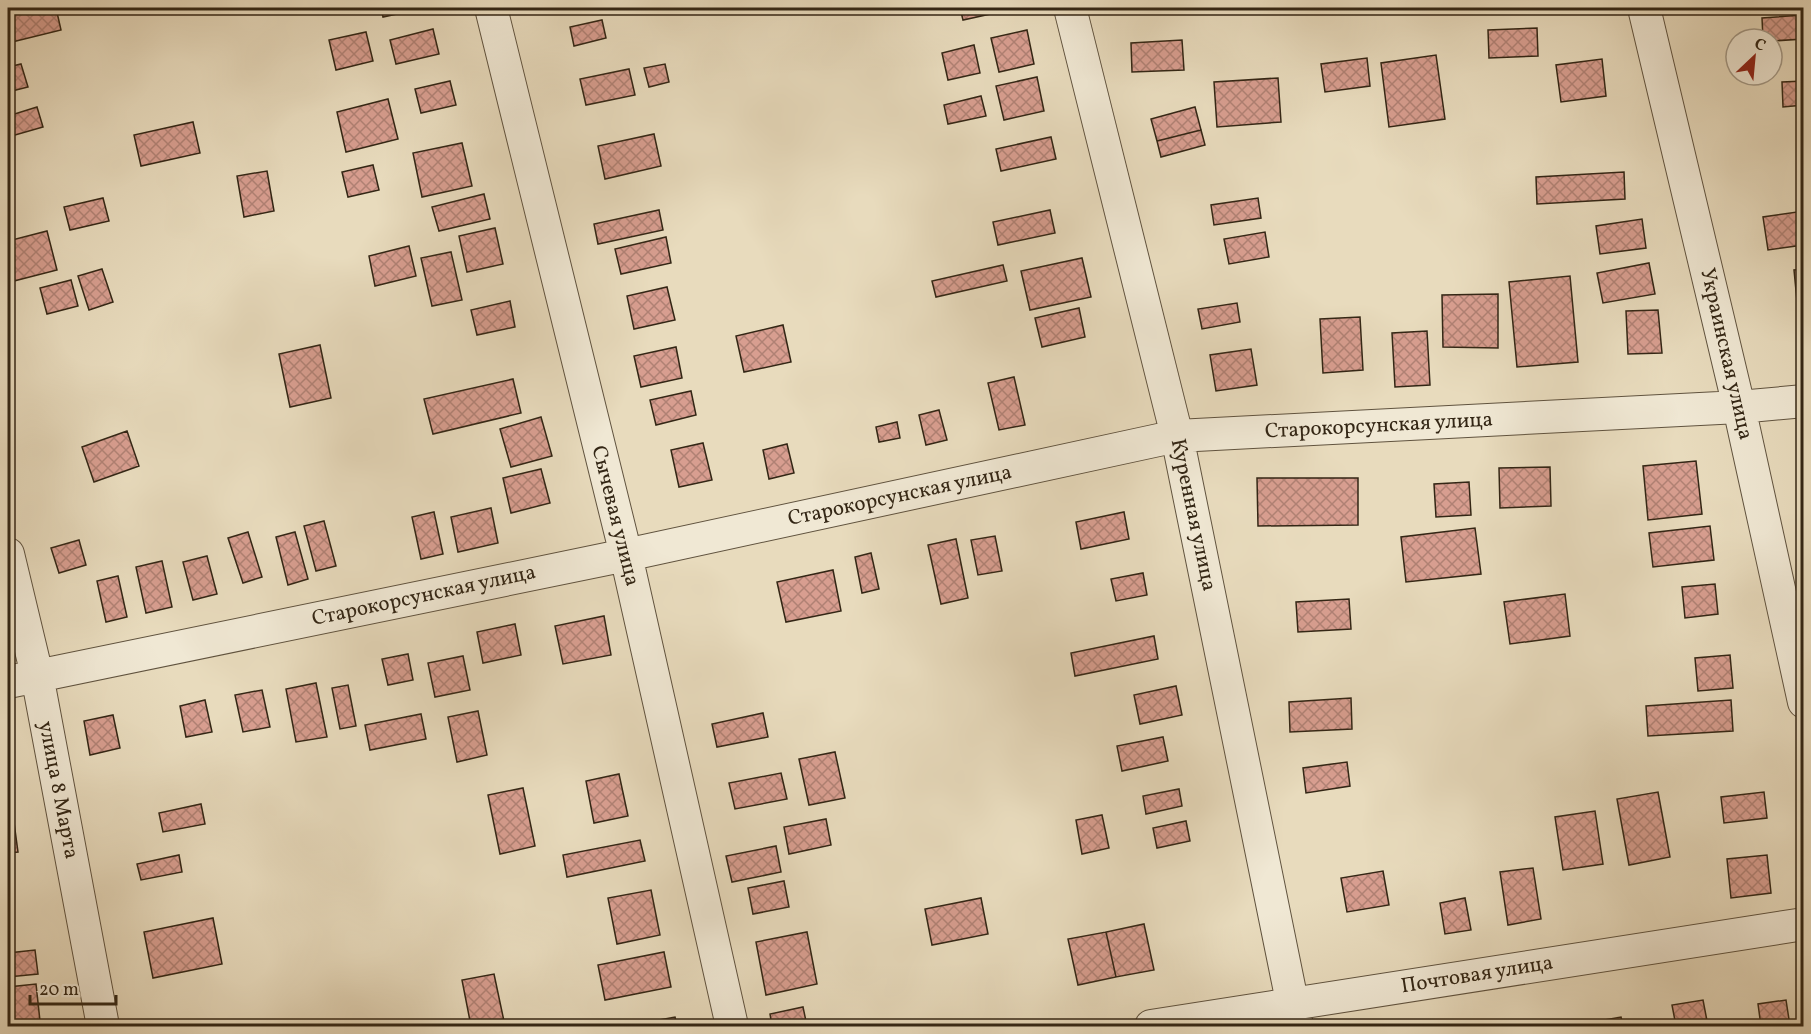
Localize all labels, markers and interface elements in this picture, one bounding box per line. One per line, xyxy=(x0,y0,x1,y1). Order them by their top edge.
north arrow xyxy=(1724,27,1784,87)
text: С xyxy=(1750,33,1769,57)
street label: Украинская улица xyxy=(1692,265,1760,443)
street label: Старокорсунская улица xyxy=(1264,406,1494,446)
street label: Куренная улица xyxy=(1163,436,1223,594)
street label: Сычевая улица xyxy=(584,443,646,589)
street label: Старокорсунская улица xyxy=(785,458,1015,534)
street label: Старокорсунская улица xyxy=(309,558,539,634)
street label: улица 8 Марта xyxy=(30,719,86,861)
street label: Почтовая улица xyxy=(1399,949,1555,1001)
scale bar xyxy=(30,968,116,1006)
text: 20 m xyxy=(39,978,79,1003)

